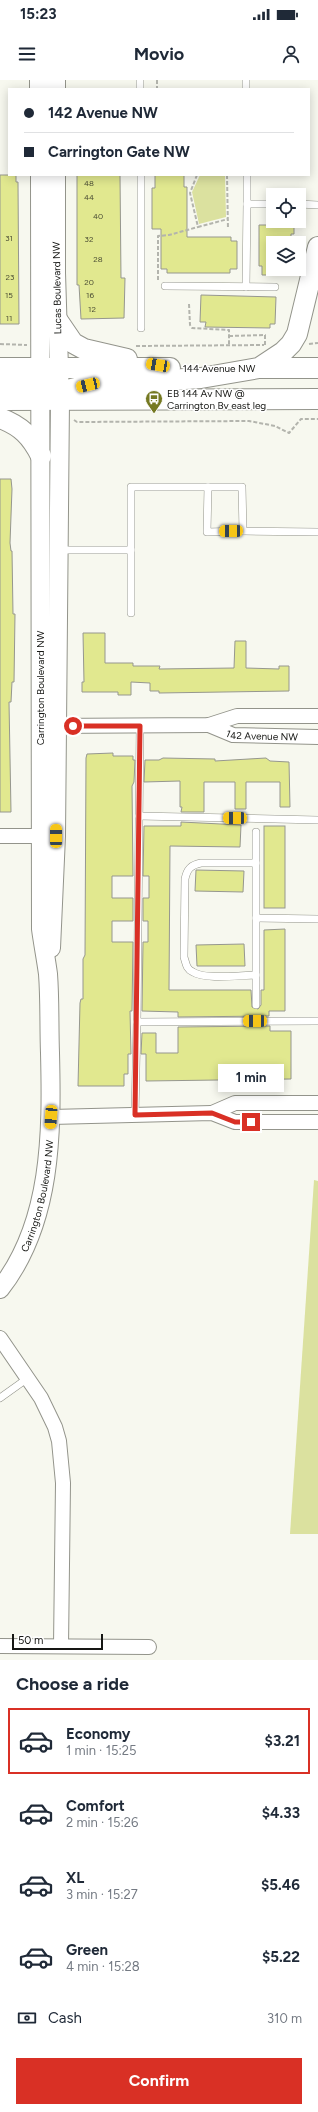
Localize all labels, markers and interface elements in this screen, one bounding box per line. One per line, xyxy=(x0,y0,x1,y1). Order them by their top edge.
text: 15:23 xyxy=(20,5,57,23)
icon: menu xyxy=(16,43,38,65)
text: Movio xyxy=(134,43,184,65)
icon: person xyxy=(280,43,302,65)
text: 142 Avenue NW xyxy=(48,104,158,122)
text: Carrington Gate NW xyxy=(48,143,190,161)
house number: 48 xyxy=(84,178,94,188)
map controls xyxy=(266,188,306,276)
button: locate xyxy=(266,188,306,228)
house number: 44 xyxy=(84,192,94,202)
house number: 40 xyxy=(93,211,103,221)
house number: 31 xyxy=(5,233,13,243)
house number: 32 xyxy=(85,234,93,244)
button: layers xyxy=(266,236,306,276)
street label: Lucas Boulevard NW xyxy=(50,241,64,334)
house number: 28 xyxy=(93,254,103,264)
house number: 23 xyxy=(6,272,14,282)
house number: 20 xyxy=(84,277,94,287)
house number: 15 xyxy=(5,290,13,300)
house number: 16 xyxy=(86,290,94,300)
house number: 12 xyxy=(88,304,96,314)
house number: 11 xyxy=(6,313,12,323)
car xyxy=(145,357,171,373)
street label: 144 Avenue NW xyxy=(183,362,256,375)
car xyxy=(75,376,101,394)
place label: EB 144 Av NW @ Carrington Bv east leg xyxy=(167,387,266,412)
bus stop icon: EB 144 Av NW @ Carrington Bv east leg xyxy=(144,389,164,414)
car xyxy=(219,525,243,537)
street label: Carrington Boulevard NW xyxy=(34,630,47,745)
route start xyxy=(64,717,82,735)
street label: 142 Avenue NW xyxy=(224,726,299,743)
car xyxy=(223,812,247,824)
car xyxy=(50,824,62,848)
car xyxy=(243,1015,267,1027)
callout: 1 min xyxy=(218,1064,284,1092)
text: 1 min xyxy=(236,1070,266,1085)
car xyxy=(44,1105,58,1129)
route end xyxy=(242,1113,260,1131)
street label: Carrington Boulevard NW xyxy=(17,1139,56,1254)
scale bar xyxy=(12,1632,103,1651)
text: 50 m xyxy=(18,1634,43,1647)
text: Choose a ride xyxy=(16,1673,129,1695)
icon: car xyxy=(18,1723,54,1759)
text: Economy xyxy=(66,1725,131,1743)
text: $3.21 xyxy=(265,1732,300,1750)
text: 1 min · 15:25 xyxy=(66,1743,137,1758)
icon: car xyxy=(18,1795,54,1831)
text: Comfort xyxy=(66,1797,125,1815)
text: $4.33 xyxy=(262,1804,300,1822)
text: 2 min · 15:26 xyxy=(66,1815,138,1830)
icon: car xyxy=(18,1867,54,1903)
text: XL xyxy=(66,1869,84,1887)
text: $5.46 xyxy=(261,1876,300,1894)
text: 3 min · 15:27 xyxy=(66,1887,138,1902)
icon: car xyxy=(18,1939,54,1975)
text: Green xyxy=(66,1941,108,1959)
text: $5.22 xyxy=(262,1948,300,1966)
text: 4 min · 15:28 xyxy=(66,1959,140,1974)
icon: cash xyxy=(16,2007,38,2029)
text: Cash xyxy=(48,2009,82,2027)
text: 310 m xyxy=(267,2011,302,2026)
button: Confirm xyxy=(16,2058,302,2104)

